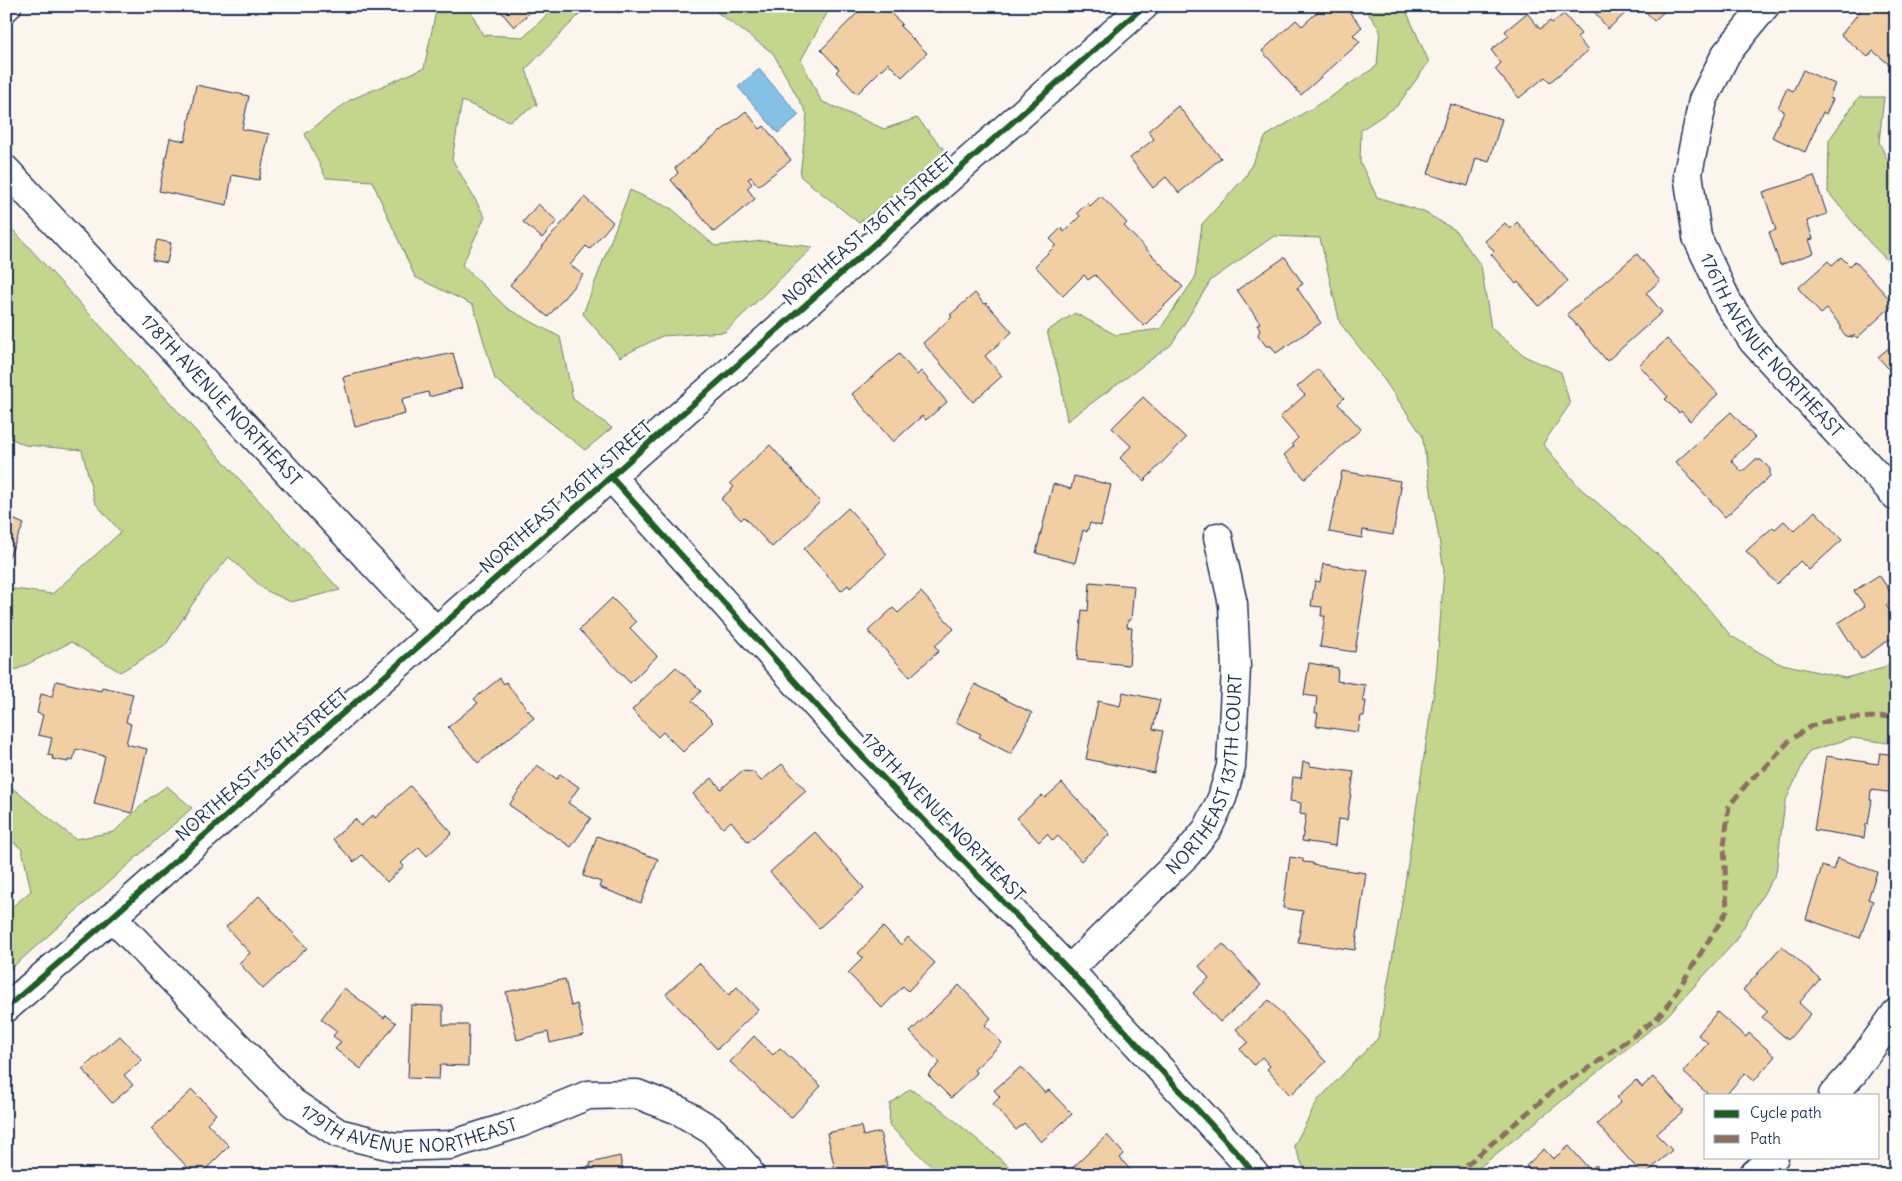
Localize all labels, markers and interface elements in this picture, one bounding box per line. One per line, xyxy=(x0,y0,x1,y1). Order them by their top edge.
street label: NORTHEAST 136TH STREET xyxy=(778,147,960,310)
street label: 176TH AVENUE NORTHEAST xyxy=(1695,249,1848,442)
street label: 178TH AVENUE NORTHEAST xyxy=(136,309,307,491)
street label: NORTHEAST 136TH STREET xyxy=(475,415,657,578)
street label: NORTHEAST 137TH COURT xyxy=(1161,673,1247,879)
street label: NORTHEAST 136TH STREET xyxy=(171,683,353,846)
street label: 178TH AVENUE NORTHEAST xyxy=(856,727,1030,906)
legend xyxy=(1704,1094,1880,1158)
street label: 179TH AVENUE NORTHEAST xyxy=(296,1099,520,1158)
text: Cycle path xyxy=(1750,1103,1822,1122)
text: Path xyxy=(1750,1129,1781,1148)

